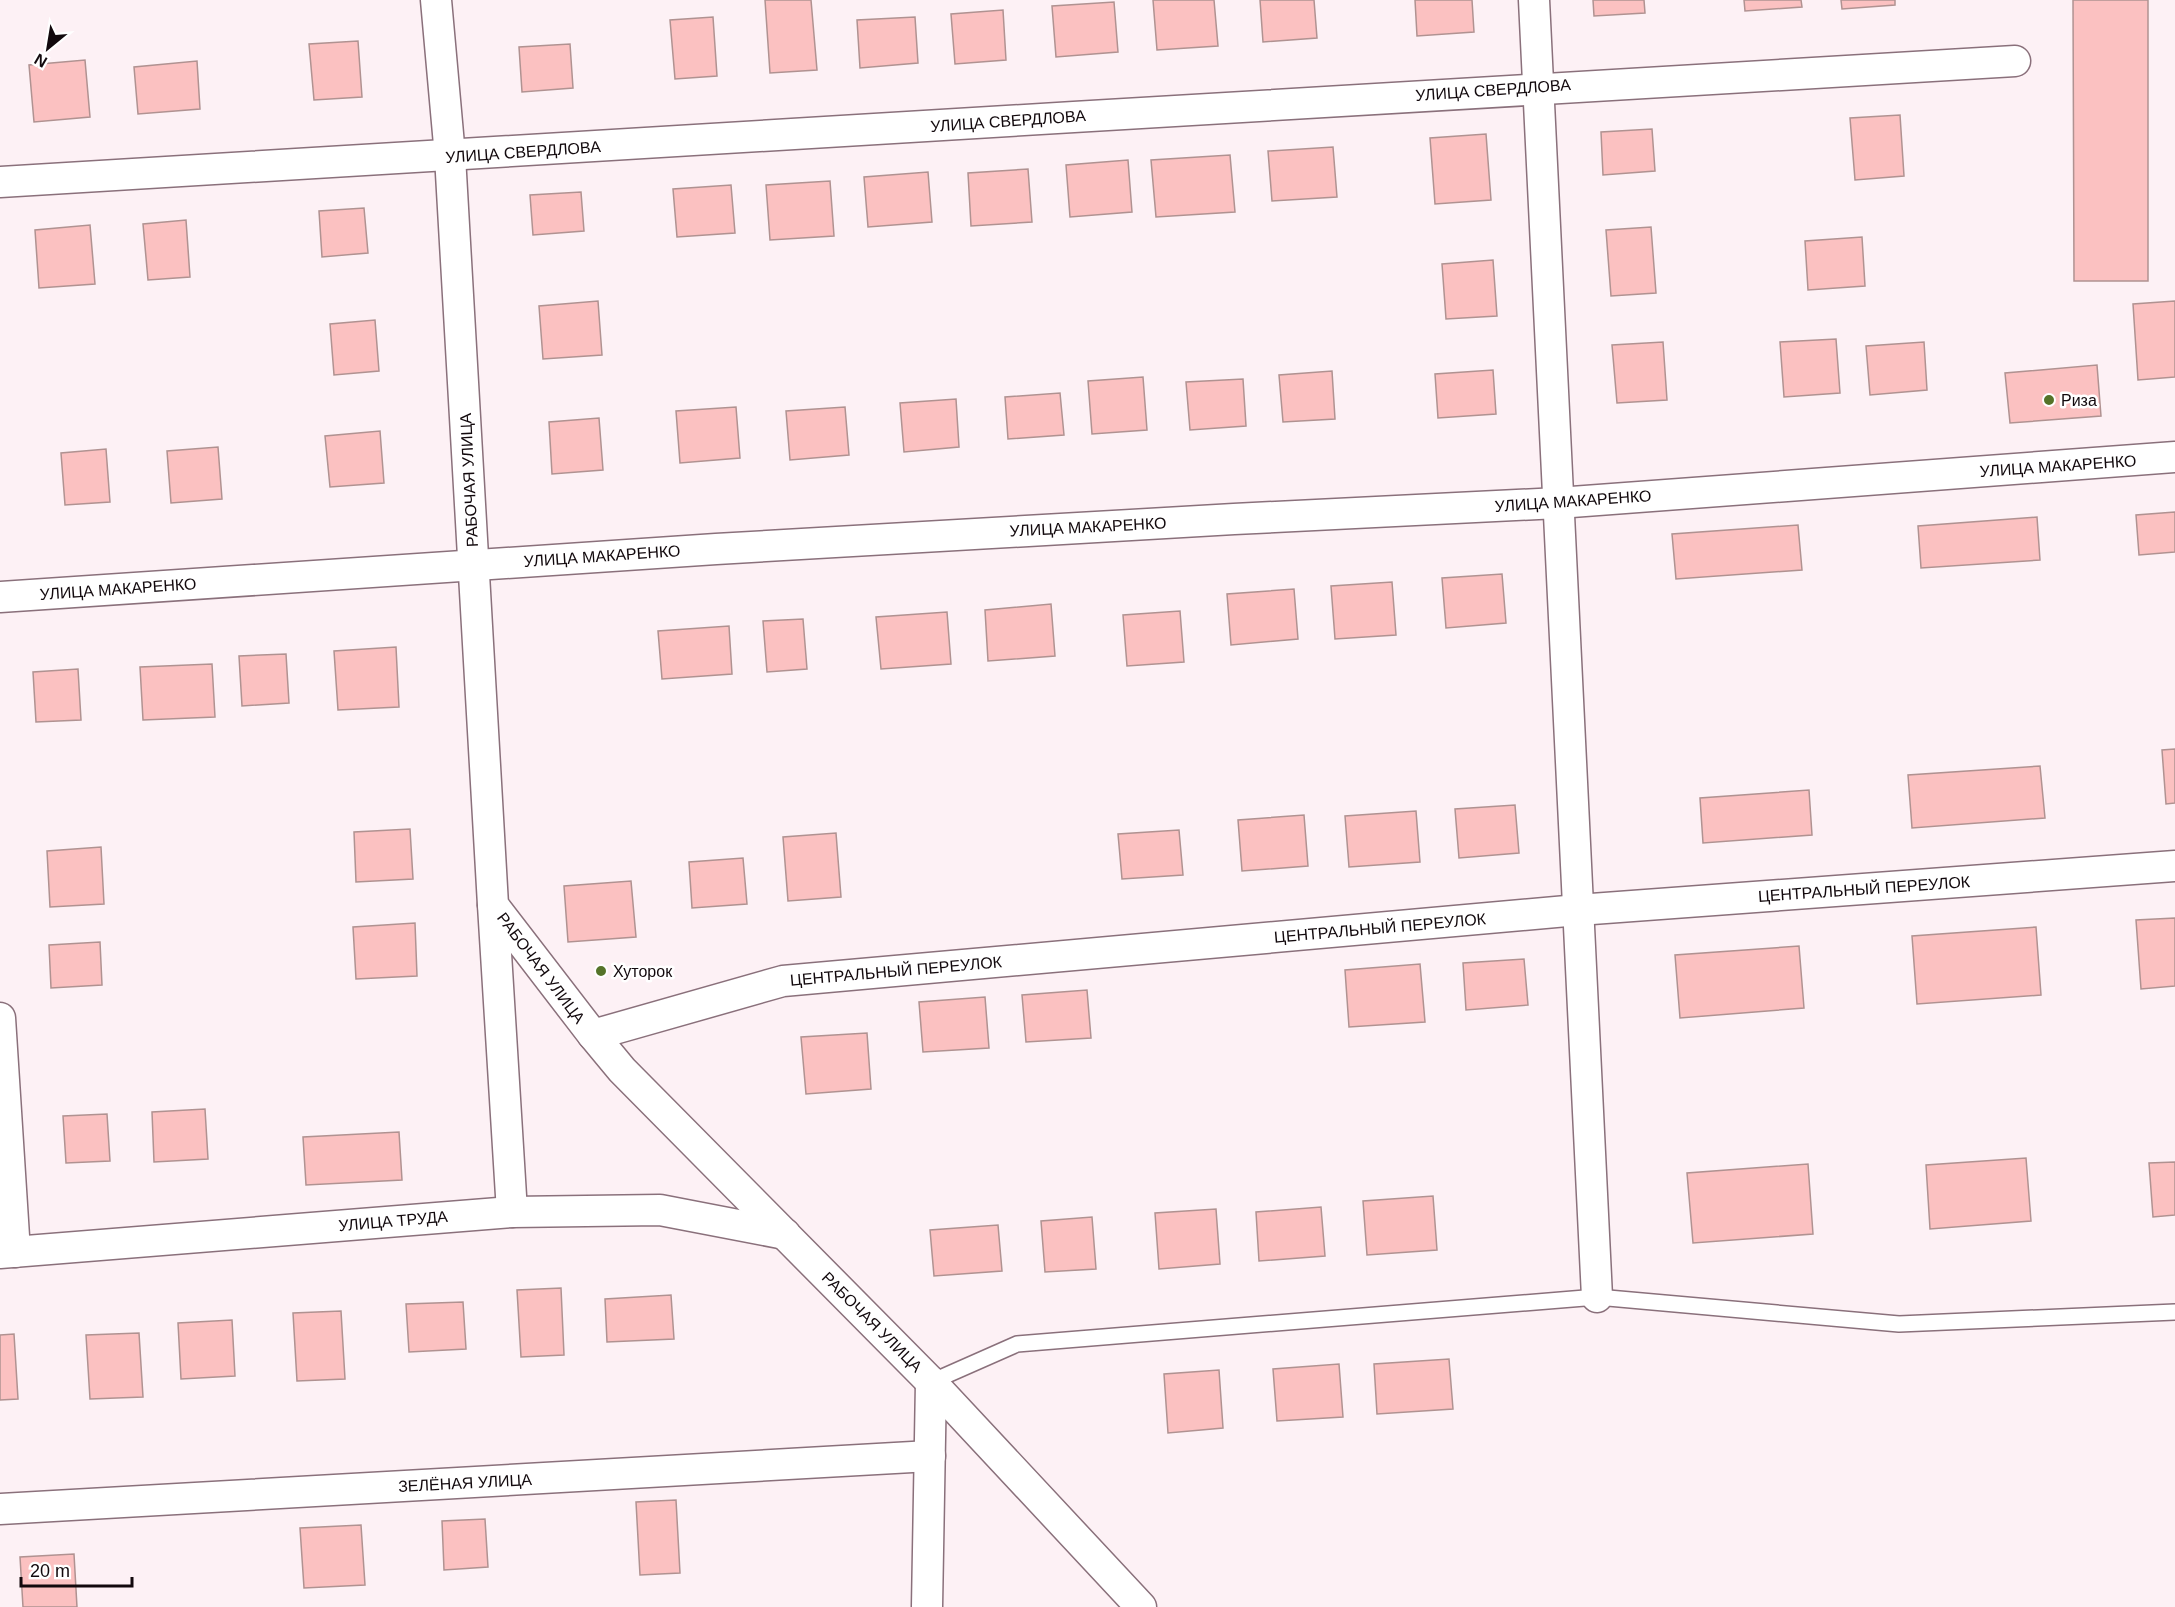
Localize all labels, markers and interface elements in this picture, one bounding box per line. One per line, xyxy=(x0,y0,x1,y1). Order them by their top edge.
north arrow xyxy=(18,18,78,78)
text: N xyxy=(31,50,50,71)
street label: УЛИЦА СВЕРДЛОВА xyxy=(1415,76,1572,104)
street label: УЛИЦА СВЕРДЛОВА xyxy=(930,107,1087,135)
street label: УЛИЦА СВЕРДЛОВА xyxy=(445,138,602,166)
place label: Риза xyxy=(2061,392,2097,409)
marker: Риза xyxy=(2042,393,2056,407)
street label: РАБОЧАЯ УЛИЦА xyxy=(457,412,481,547)
street label: УЛИЦА МАКАРЕНКО xyxy=(1979,452,2137,480)
street label: УЛИЦА МАКАРЕНКО xyxy=(1494,487,1652,515)
street label: УЛИЦА МАКАРЕНКО xyxy=(1009,514,1167,540)
street label: УЛИЦА МАКАРЕНКО xyxy=(523,542,681,570)
street label: УЛИЦА МАКАРЕНКО xyxy=(39,575,197,603)
street label: ЦЕНТРАЛЬНЫЙ ПЕРЕУЛОК xyxy=(1757,872,1971,905)
street label: РАБОЧАЯ УЛИЦА xyxy=(494,909,588,1027)
street label: ЦЕНТРАЛЬНЫЙ ПЕРЕУЛОК xyxy=(1273,909,1487,946)
street label: ЦЕНТРАЛЬНЫЙ ПЕРЕУЛОК xyxy=(789,952,1003,989)
place label: Хуторок xyxy=(613,963,673,980)
marker: Хуторок xyxy=(594,964,608,978)
street label: УЛИЦА ТРУДА xyxy=(338,1208,449,1234)
street label: РАБОЧАЯ УЛИЦА xyxy=(819,1269,926,1376)
street label: ЗЕЛЁНАЯ УЛИЦА xyxy=(398,1471,533,1495)
scale bar xyxy=(21,1550,132,1588)
text: 20 m xyxy=(30,1561,70,1581)

